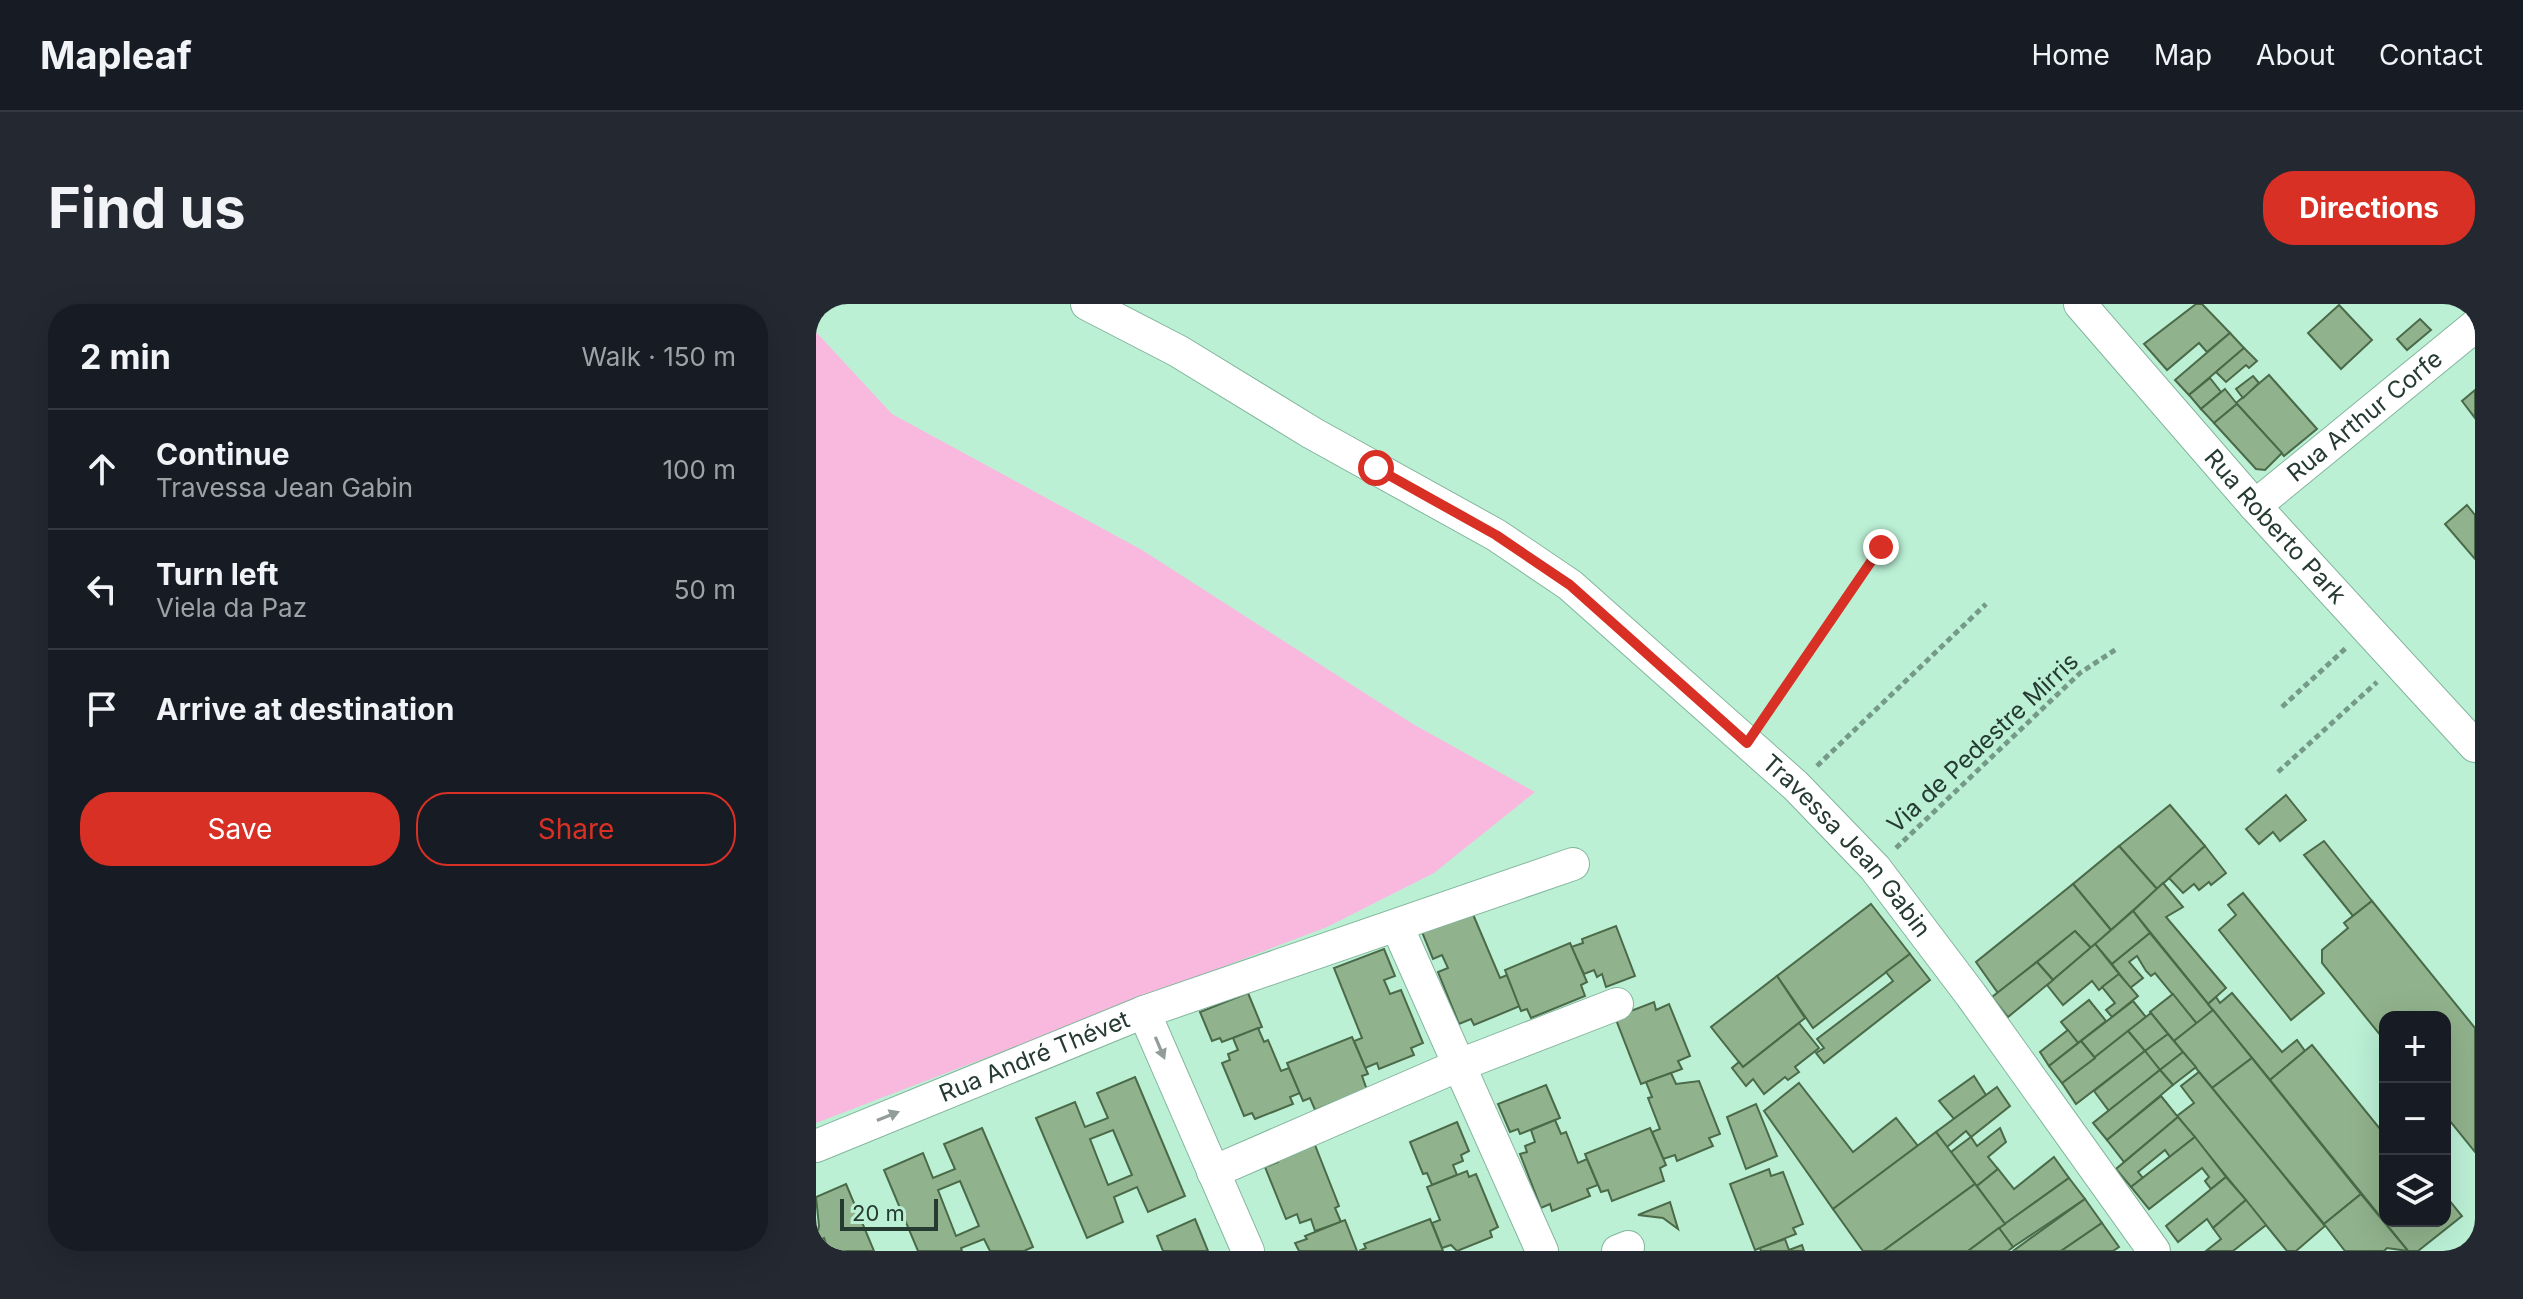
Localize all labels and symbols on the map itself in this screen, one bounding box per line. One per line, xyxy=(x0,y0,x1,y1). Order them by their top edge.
street label: Rua Arthur Corfe xyxy=(2281,344,2448,488)
street label: Rua Roberto Park xyxy=(2199,443,2352,610)
route start xyxy=(1358,450,1394,486)
route end xyxy=(1863,529,1899,565)
street label: Via de Pedestre Mirris xyxy=(1881,647,2084,839)
street label: Travessa Jean Gabin xyxy=(1757,748,1937,943)
street label: Rua André Thévet xyxy=(935,1004,1134,1108)
one-way arrow xyxy=(1153,1036,1166,1060)
one-way arrow xyxy=(876,1109,900,1122)
scale bar xyxy=(840,1195,938,1231)

